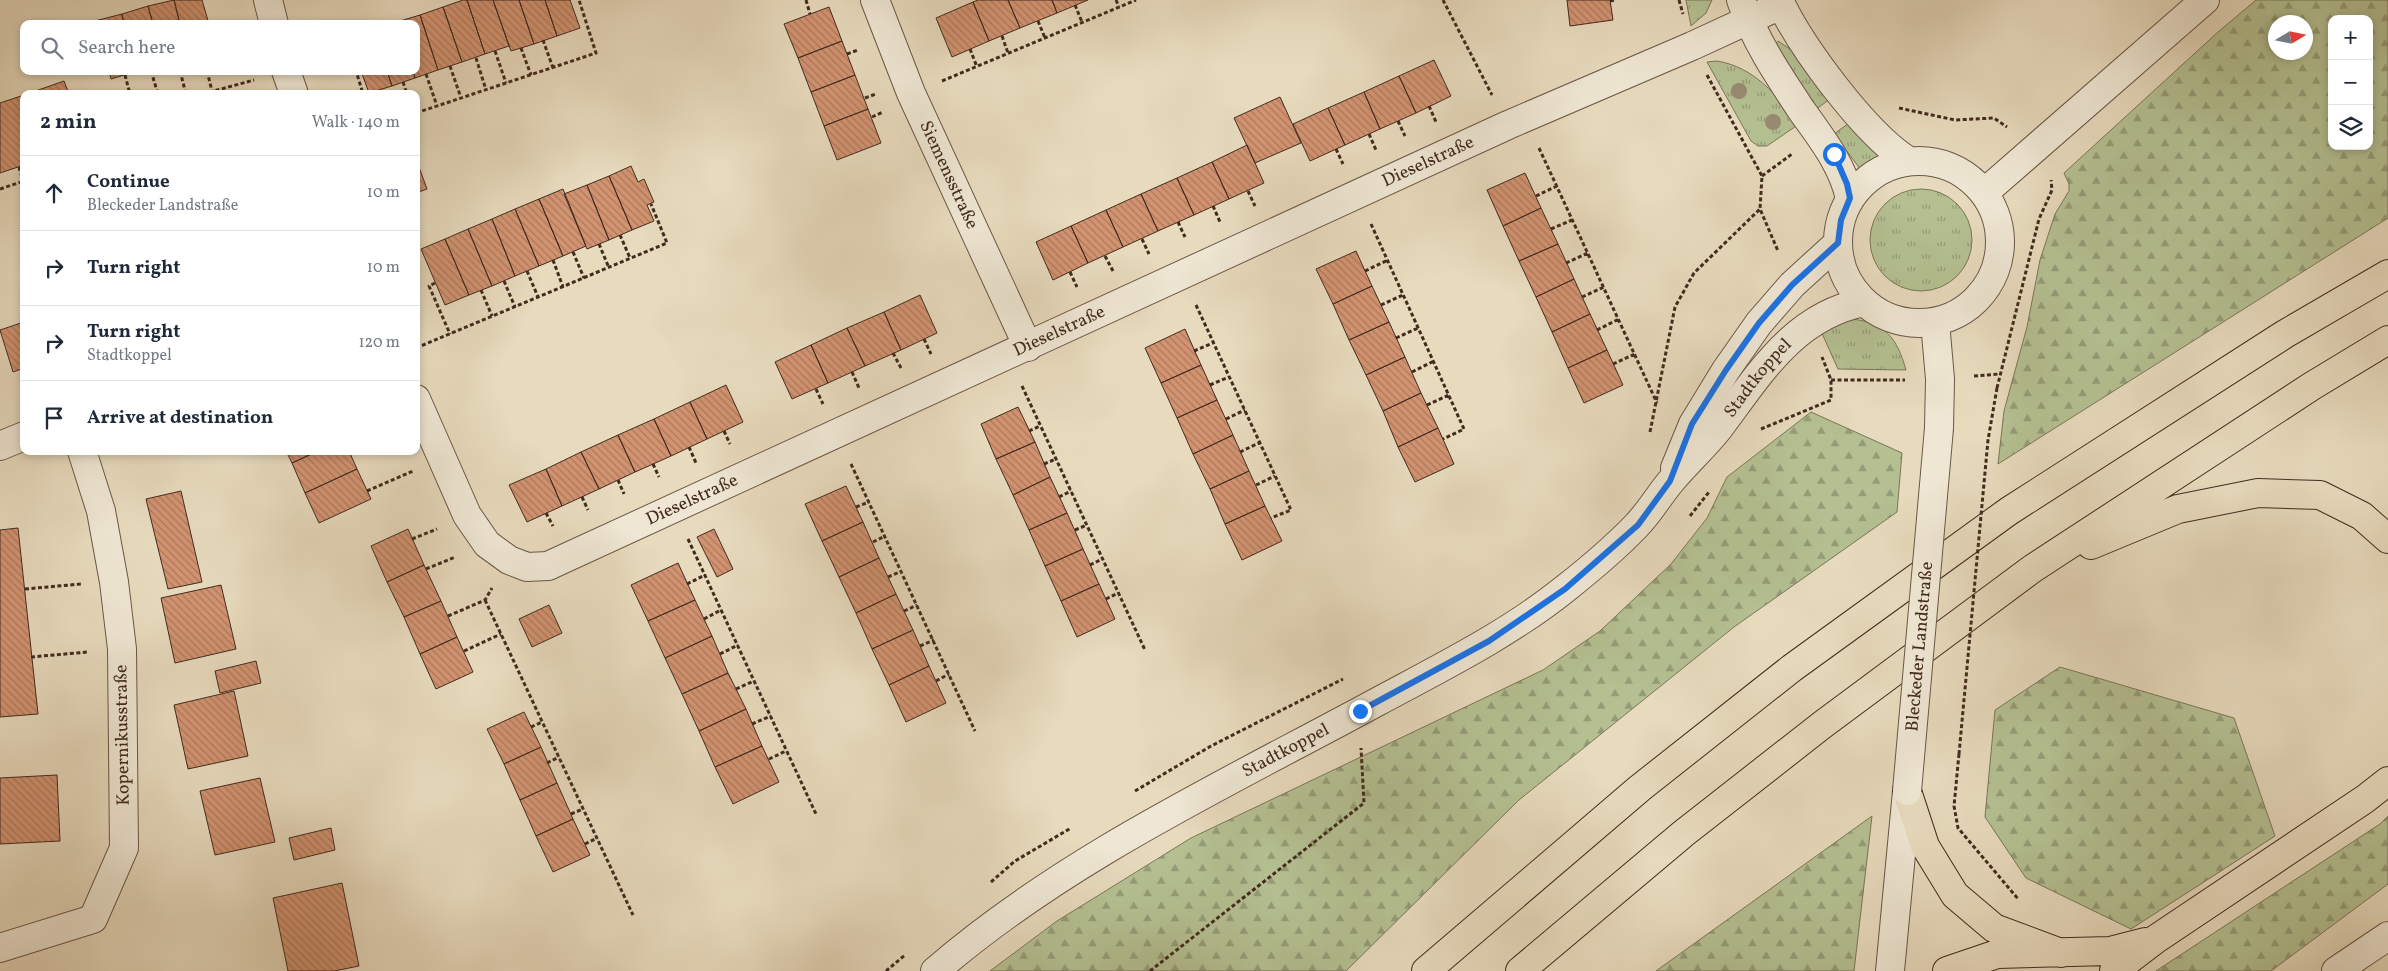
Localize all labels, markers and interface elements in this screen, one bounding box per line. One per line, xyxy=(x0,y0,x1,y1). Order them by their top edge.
north arrow xyxy=(2268,15,2313,60)
map controls xyxy=(2328,15,2373,150)
button: + xyxy=(2328,15,2373,60)
search box xyxy=(20,20,420,75)
icon: search xyxy=(38,34,66,62)
text: Search here xyxy=(78,35,175,61)
button: − xyxy=(2328,60,2373,105)
button: layers xyxy=(2328,105,2373,150)
text: 2 min xyxy=(40,108,97,137)
text: Walk · 140 m xyxy=(312,112,400,134)
street label: Siemensstraße xyxy=(913,117,985,233)
street label: Dieselstraße xyxy=(1378,130,1478,194)
route start xyxy=(1823,143,1846,166)
text: Continue xyxy=(87,169,170,195)
icon: ahead xyxy=(40,179,68,207)
text: 10 m xyxy=(367,182,400,204)
text: Bleckeder Landstraße xyxy=(87,195,238,217)
icon: right xyxy=(40,254,68,282)
text: Turn right xyxy=(87,255,180,281)
text: 10 m xyxy=(367,257,400,279)
street label: Dieselstraße xyxy=(1009,299,1109,363)
text: Turn right xyxy=(87,319,180,345)
icon: right xyxy=(40,329,68,357)
text: 120 m xyxy=(358,332,400,354)
street label: Stadtkoppel xyxy=(1718,333,1797,423)
text: Stadtkoppel xyxy=(87,345,172,367)
icon: arrive xyxy=(40,404,68,432)
text: Arrive at destination xyxy=(87,405,273,431)
street label: Dieselstraße xyxy=(642,468,742,532)
street label: Bleckeder Landstraße xyxy=(1900,561,1940,733)
street label: Kopernikusstraße xyxy=(109,664,137,806)
route end xyxy=(1349,700,1372,723)
street label: Stadtkoppel xyxy=(1238,717,1334,784)

